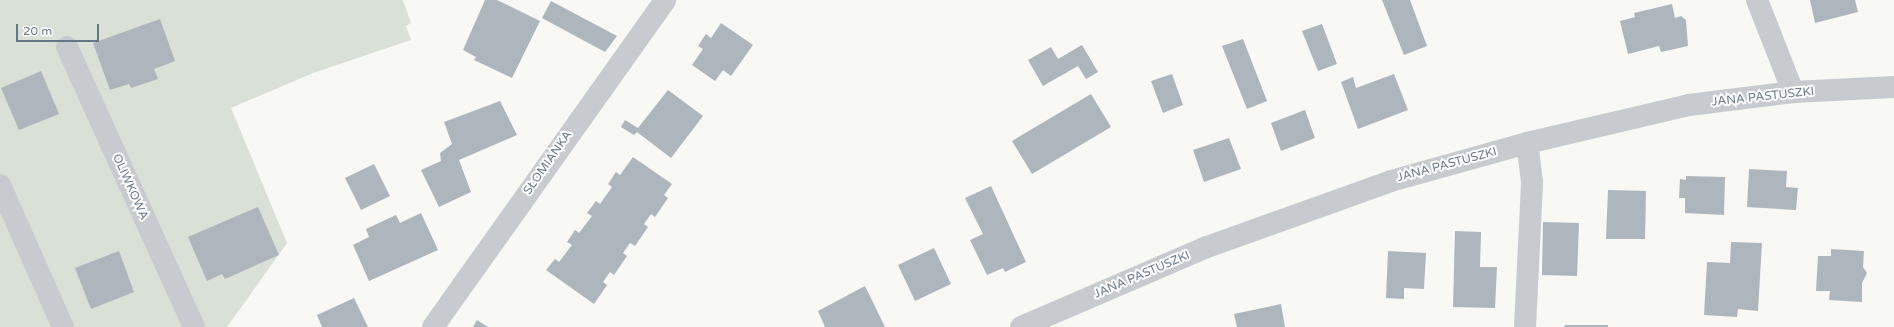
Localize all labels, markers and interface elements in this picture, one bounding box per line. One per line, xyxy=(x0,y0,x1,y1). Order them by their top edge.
scale bar xyxy=(18,16,101,42)
text: 20 m xyxy=(23,24,52,38)
street label: JANA PASTUSZKI xyxy=(1711,84,1815,110)
street label: SŁOMIANKA xyxy=(521,128,575,198)
street label: JANA PASTUSZKI xyxy=(1396,145,1498,185)
street label: OLIWKOWA xyxy=(109,152,151,222)
street label: JANA PASTUSZKI xyxy=(1092,248,1192,302)

